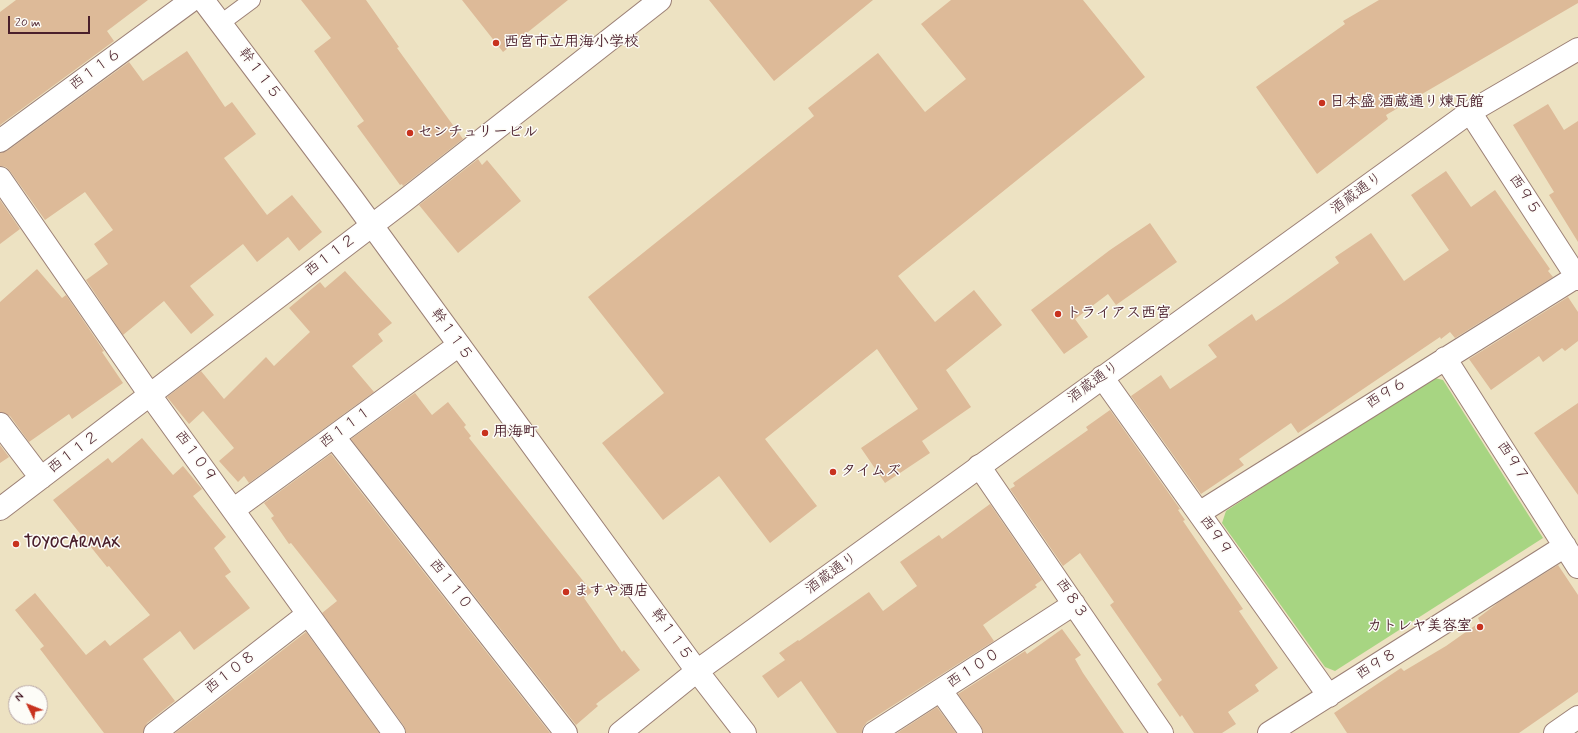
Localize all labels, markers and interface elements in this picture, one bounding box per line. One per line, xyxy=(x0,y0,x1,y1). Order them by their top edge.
scale bar xyxy=(10,8,92,34)
text: 20 m xyxy=(15,15,41,31)
place label: 西宮市立用海小学校 xyxy=(504,34,639,52)
marker: 西宮市立用海小学校 xyxy=(491,38,501,48)
street label: 西１１６ xyxy=(66,45,126,95)
street label: 幹１１５ xyxy=(234,45,284,103)
place label: 日本盛 酒蔵通り煉瓦館 xyxy=(1330,94,1484,112)
marker: 日本盛 酒蔵通り煉瓦館 xyxy=(1317,98,1327,108)
place label: センチュリービル xyxy=(418,124,538,142)
marker: センチュリービル xyxy=(405,128,415,138)
street label: 酒蔵通り xyxy=(1327,169,1387,219)
street label: 西９５ xyxy=(1504,171,1544,219)
street label: 西１１２ xyxy=(302,231,360,281)
street label: 幹１１５ xyxy=(426,305,476,365)
place label: トライアス西宮 xyxy=(1066,305,1171,323)
marker: トライアス西宮 xyxy=(1053,309,1063,319)
street label: 酒蔵通り xyxy=(1064,358,1124,408)
street label: 西９６ xyxy=(1363,374,1411,414)
street label: 西１１１ xyxy=(316,403,376,453)
place label: 用海町 xyxy=(493,424,538,442)
street label: 西１０９ xyxy=(170,427,220,487)
street label: 西１１２ xyxy=(45,428,103,478)
marker: 用海町 xyxy=(480,428,490,438)
street label: 西９７ xyxy=(1492,438,1532,486)
place label: タイムズ xyxy=(841,463,901,481)
marker: タイムズ xyxy=(828,467,838,477)
street label: 西９９ xyxy=(1195,512,1235,560)
place label: TOYOCARMAX xyxy=(24,535,120,553)
marker: TOYOCARMAX xyxy=(11,539,21,549)
street label: 酒蔵通り xyxy=(802,549,862,599)
street label: 西１１０ xyxy=(424,556,476,614)
street label: 西８３ xyxy=(1051,575,1091,623)
place label: ますや酒店 xyxy=(574,583,649,601)
marker: ますや酒店 xyxy=(561,587,571,597)
street label: 幹１１５ xyxy=(646,605,696,665)
place label: カトレヤ美容室 xyxy=(1367,618,1472,636)
marker: カトレヤ美容室 xyxy=(1475,622,1485,632)
street label: 西１００ xyxy=(944,645,1004,693)
street label: 西９８ xyxy=(1353,645,1401,685)
street label: 西１０８ xyxy=(202,647,260,699)
north arrow xyxy=(8,685,48,725)
text: N xyxy=(12,690,28,705)

